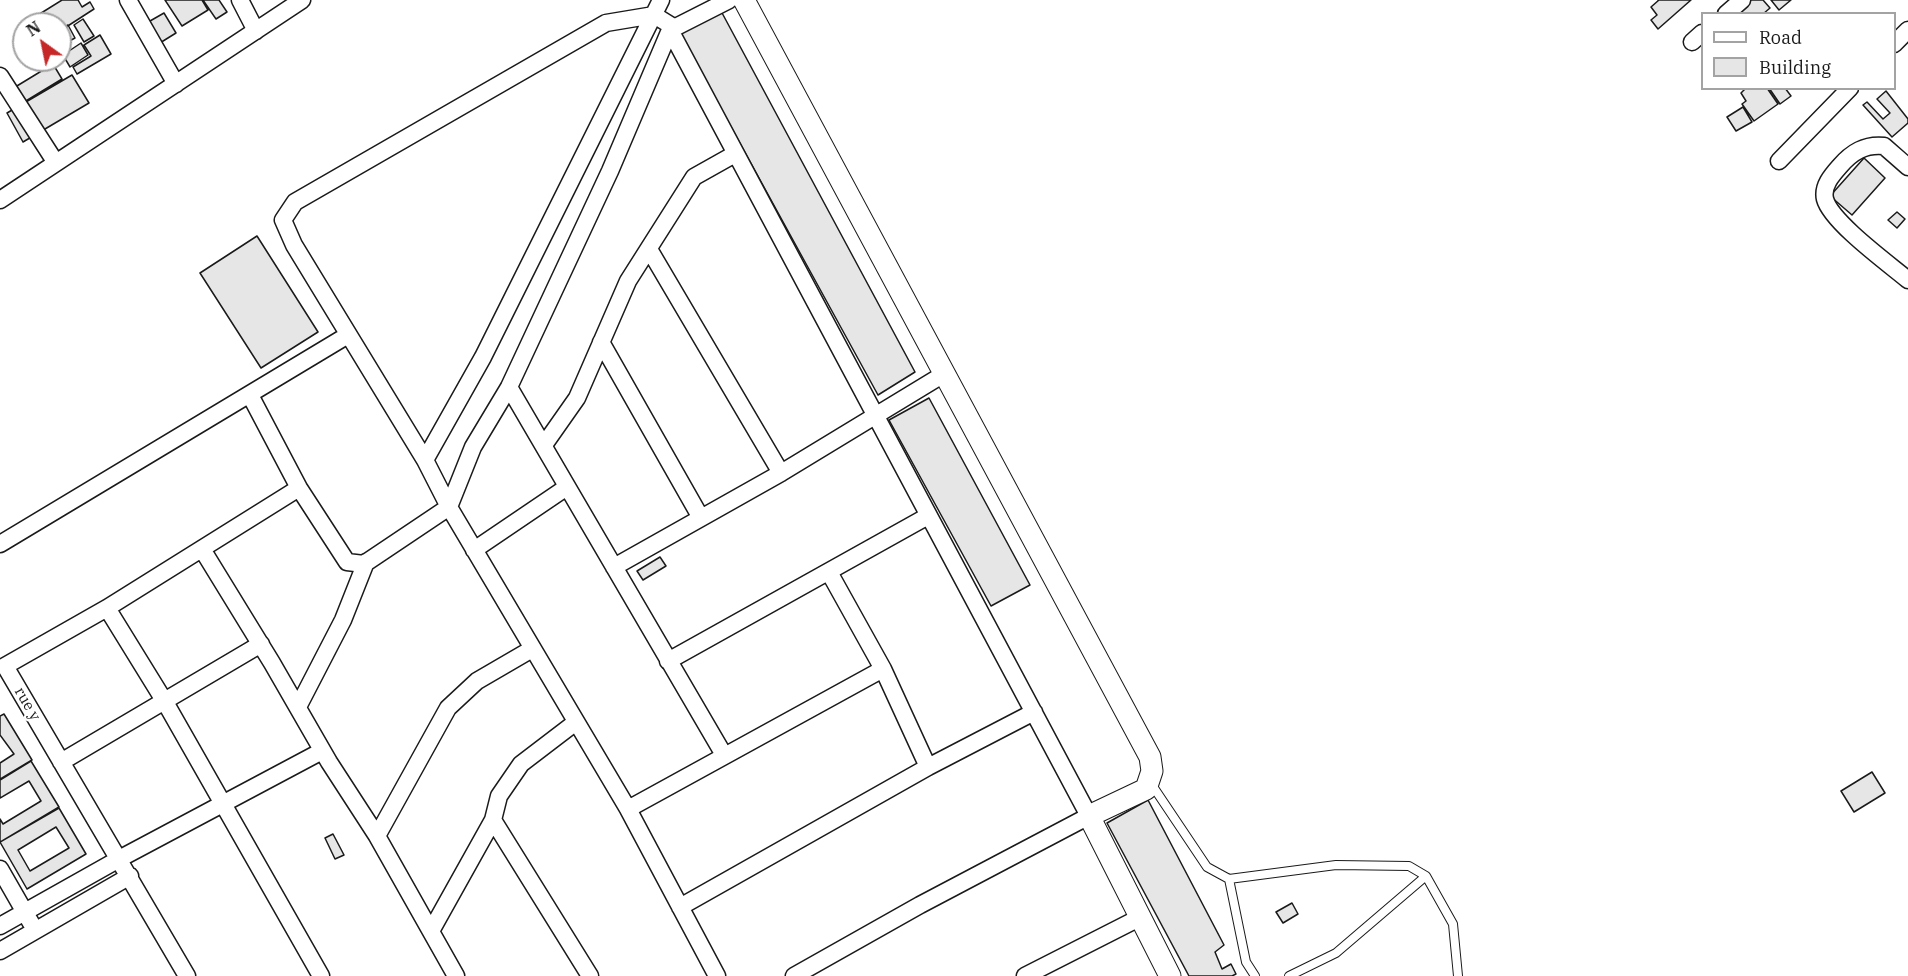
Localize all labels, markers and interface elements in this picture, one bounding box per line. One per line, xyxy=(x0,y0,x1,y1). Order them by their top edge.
north arrow xyxy=(12,12,72,72)
legend xyxy=(1701,12,1896,90)
text: N xyxy=(23,17,44,40)
text: Road xyxy=(1759,26,1802,49)
text: Building xyxy=(1759,56,1831,79)
street label: rue y xyxy=(10,684,44,724)

